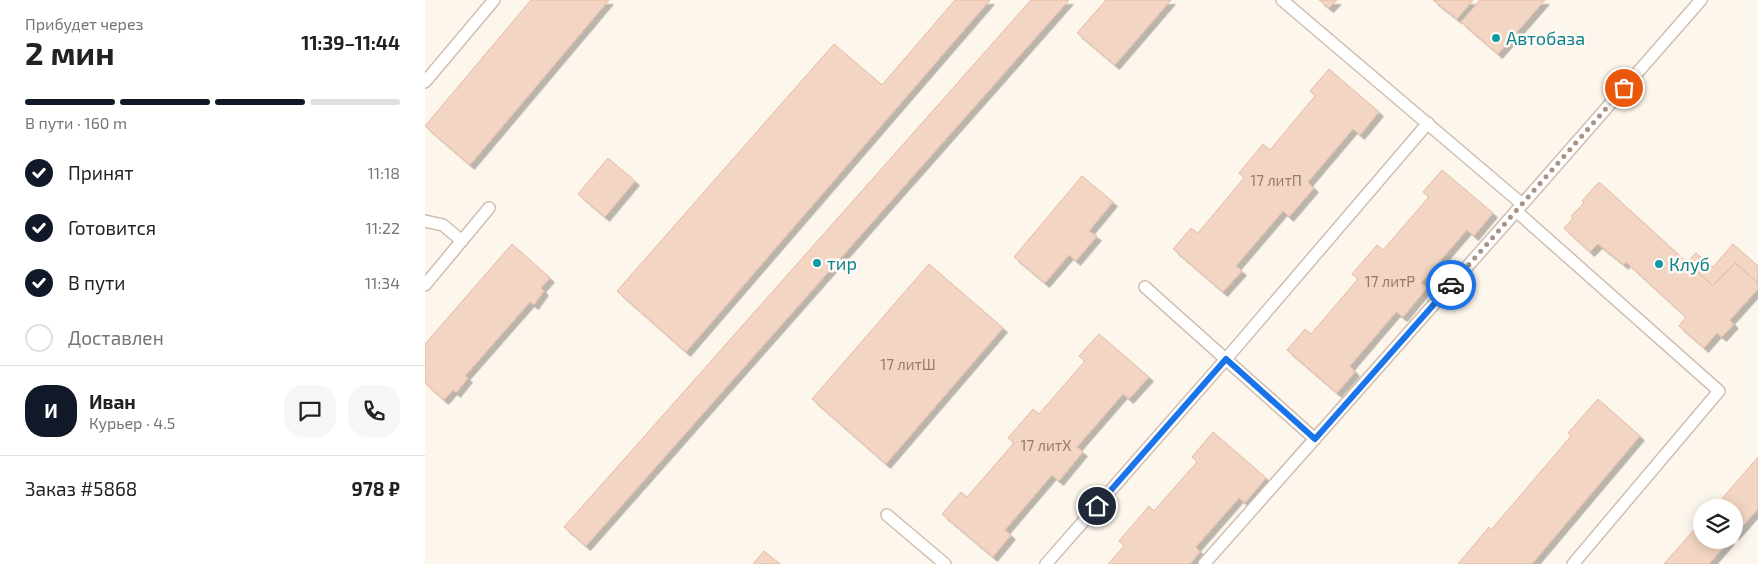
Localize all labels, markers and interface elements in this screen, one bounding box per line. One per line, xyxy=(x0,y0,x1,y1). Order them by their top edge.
text: Прибудет через xyxy=(25,14,143,33)
place label: Автобаза xyxy=(1506,27,1585,49)
text: 11:39–11:44 xyxy=(301,31,400,54)
marker: Автобаза xyxy=(1490,32,1502,44)
text: 2 мин xyxy=(25,33,115,71)
pin xyxy=(1603,67,1645,109)
icon: bag xyxy=(1610,74,1638,102)
text: В пути · 160 m xyxy=(25,113,127,132)
icon: check xyxy=(25,159,53,187)
text: Принят xyxy=(68,161,134,184)
text: 11:18 xyxy=(367,163,400,182)
house number: 17 литП xyxy=(1250,171,1302,189)
icon: check xyxy=(25,214,53,242)
text: Готовится xyxy=(68,216,156,239)
text: 11:22 xyxy=(366,218,400,237)
place label: тир xyxy=(827,252,857,274)
place label: Клуб xyxy=(1669,253,1710,275)
marker: тир xyxy=(811,257,823,269)
marker: Клуб xyxy=(1653,258,1665,270)
courier xyxy=(1426,260,1476,310)
icon: check xyxy=(25,269,53,297)
text: В пути xyxy=(68,271,126,294)
icon: car xyxy=(1437,271,1465,299)
house number: 17 литР xyxy=(1365,272,1415,290)
text: 11:34 xyxy=(365,273,400,292)
text: Доставлен xyxy=(68,326,164,349)
house number: 17 литШ xyxy=(880,355,936,373)
button: chat xyxy=(284,385,336,437)
button: phone xyxy=(348,385,400,437)
text: Иван xyxy=(89,390,136,413)
text: И xyxy=(44,399,58,422)
text: Курьер · 4.5 xyxy=(89,413,175,432)
house number: 17 литХ xyxy=(1021,436,1071,454)
text: Заказ #5868 xyxy=(25,477,137,500)
text: 978 ₽ xyxy=(352,477,400,500)
pin xyxy=(1076,485,1118,527)
icon: home xyxy=(1083,492,1111,520)
map controls xyxy=(1693,499,1743,549)
button: layers xyxy=(1693,499,1743,549)

